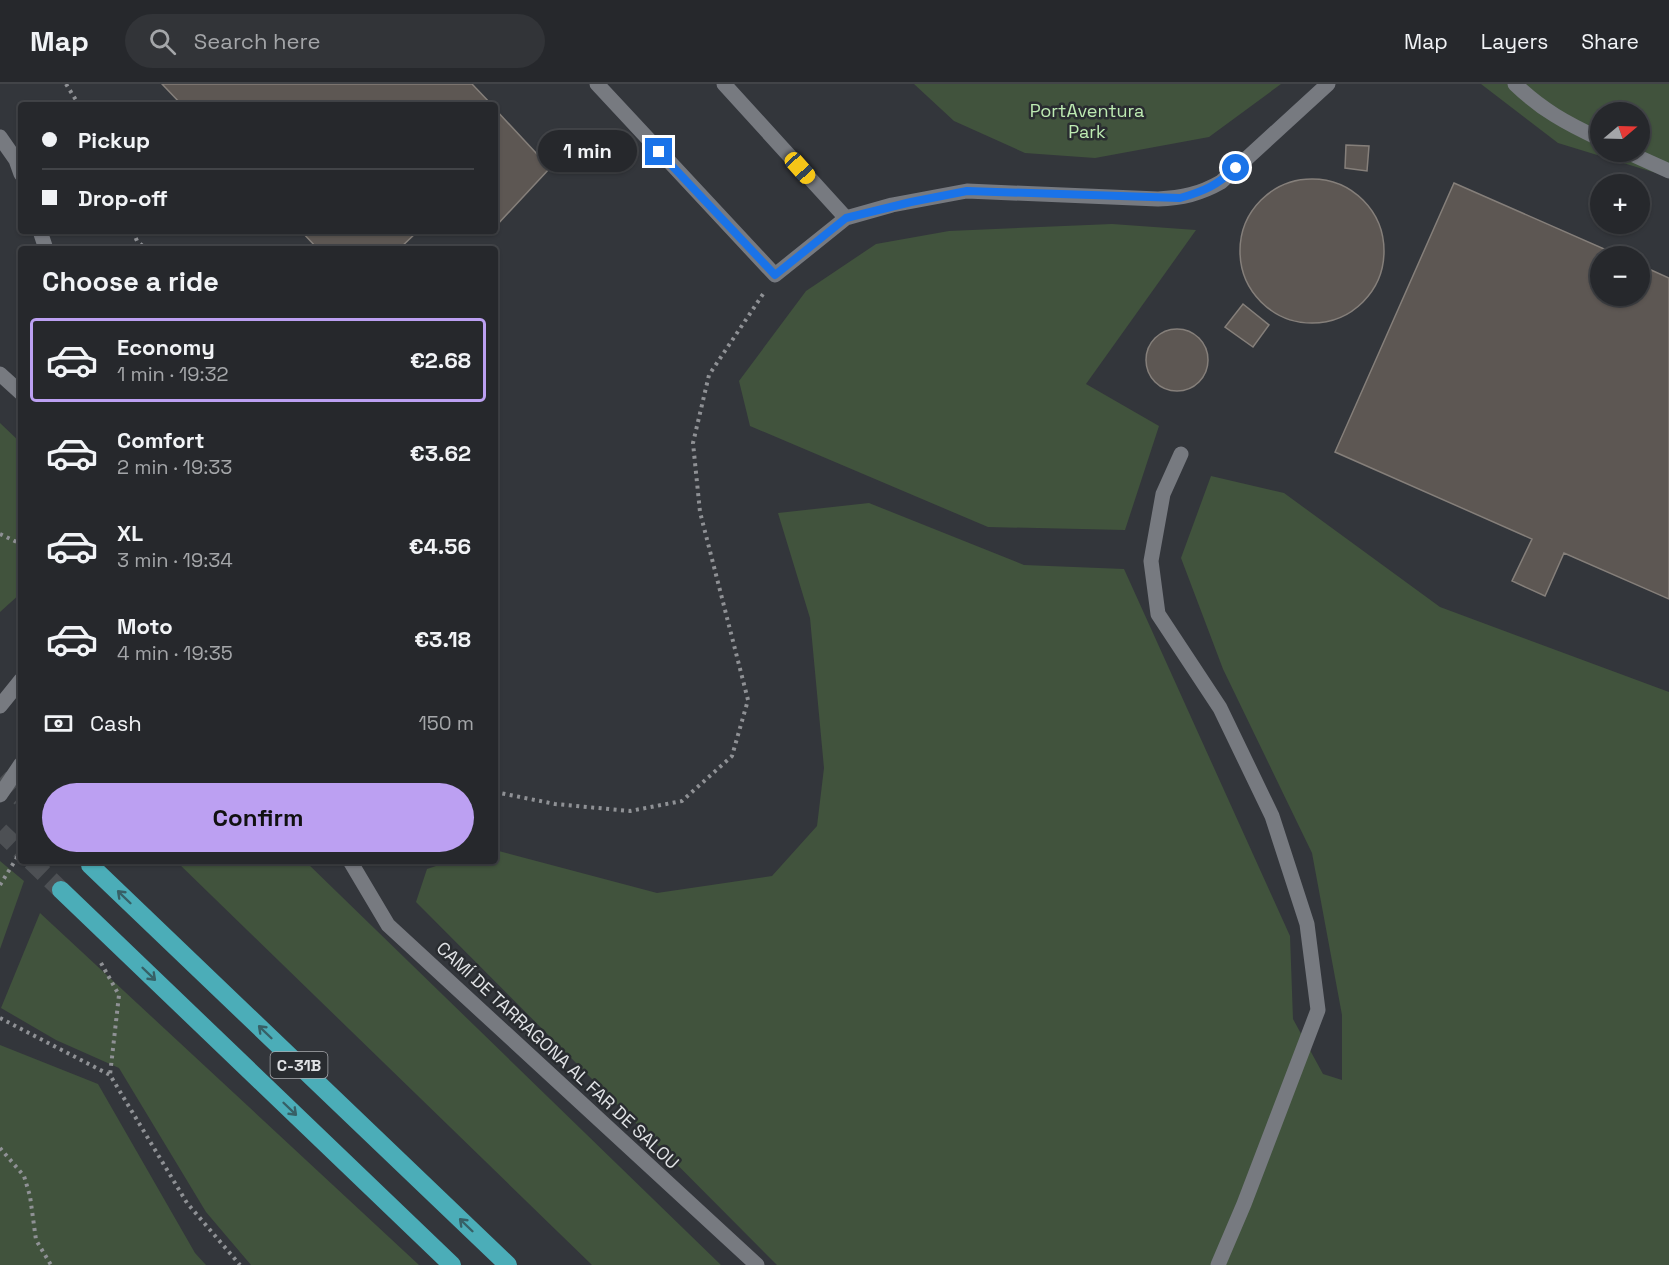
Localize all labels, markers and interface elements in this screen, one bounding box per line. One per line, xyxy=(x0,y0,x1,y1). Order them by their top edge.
search box xyxy=(125,14,545,68)
text: Map xyxy=(30,23,89,59)
icon: search xyxy=(146,25,179,58)
text: Search here xyxy=(194,27,321,55)
text: Map xyxy=(1404,28,1448,55)
text: Layers xyxy=(1481,28,1548,55)
text: Share xyxy=(1581,28,1639,55)
park label: PortAventura Park xyxy=(1030,99,1144,143)
north arrow xyxy=(1590,102,1650,162)
map controls xyxy=(1590,102,1650,306)
text: Pickup xyxy=(78,126,150,154)
callout: 1 min xyxy=(539,131,638,173)
text: 1 min xyxy=(563,138,612,164)
route end xyxy=(645,138,672,165)
car xyxy=(781,149,819,187)
route start xyxy=(1222,154,1249,181)
button: + xyxy=(1590,174,1650,234)
text: Drop-off xyxy=(78,184,168,212)
button: − xyxy=(1590,246,1650,306)
text: Choose a ride xyxy=(42,264,219,299)
icon: car xyxy=(45,333,99,387)
text: Economy xyxy=(117,333,215,361)
text: €2.68 xyxy=(410,346,471,374)
text: 1 min · 19:32 xyxy=(117,361,229,387)
icon: car xyxy=(45,426,99,480)
text: Comfort xyxy=(117,426,205,454)
text: €3.62 xyxy=(410,439,471,467)
text: 2 min · 19:33 xyxy=(117,454,232,480)
icon: car xyxy=(45,519,99,573)
text: XL xyxy=(117,519,143,547)
text: €4.56 xyxy=(409,532,471,560)
text: 3 min · 19:34 xyxy=(117,547,233,573)
icon: car xyxy=(45,612,99,666)
text: Moto xyxy=(117,612,173,640)
text: €3.18 xyxy=(414,625,471,653)
text: 4 min · 19:35 xyxy=(117,640,233,666)
icon: cash xyxy=(42,707,75,740)
text: Cash xyxy=(90,709,142,737)
text: 150 m xyxy=(419,710,474,736)
button: Confirm xyxy=(42,783,474,852)
one-way arrow xyxy=(116,889,131,904)
street label: CAMÍ DE TARRAGONA AL FAR DE SALOU xyxy=(432,936,684,1174)
one-way arrow xyxy=(141,967,156,981)
one-way arrow xyxy=(257,1024,272,1039)
road number: C-31B xyxy=(270,1052,328,1078)
one-way arrow xyxy=(282,1102,297,1116)
one-way arrow xyxy=(459,1217,474,1232)

